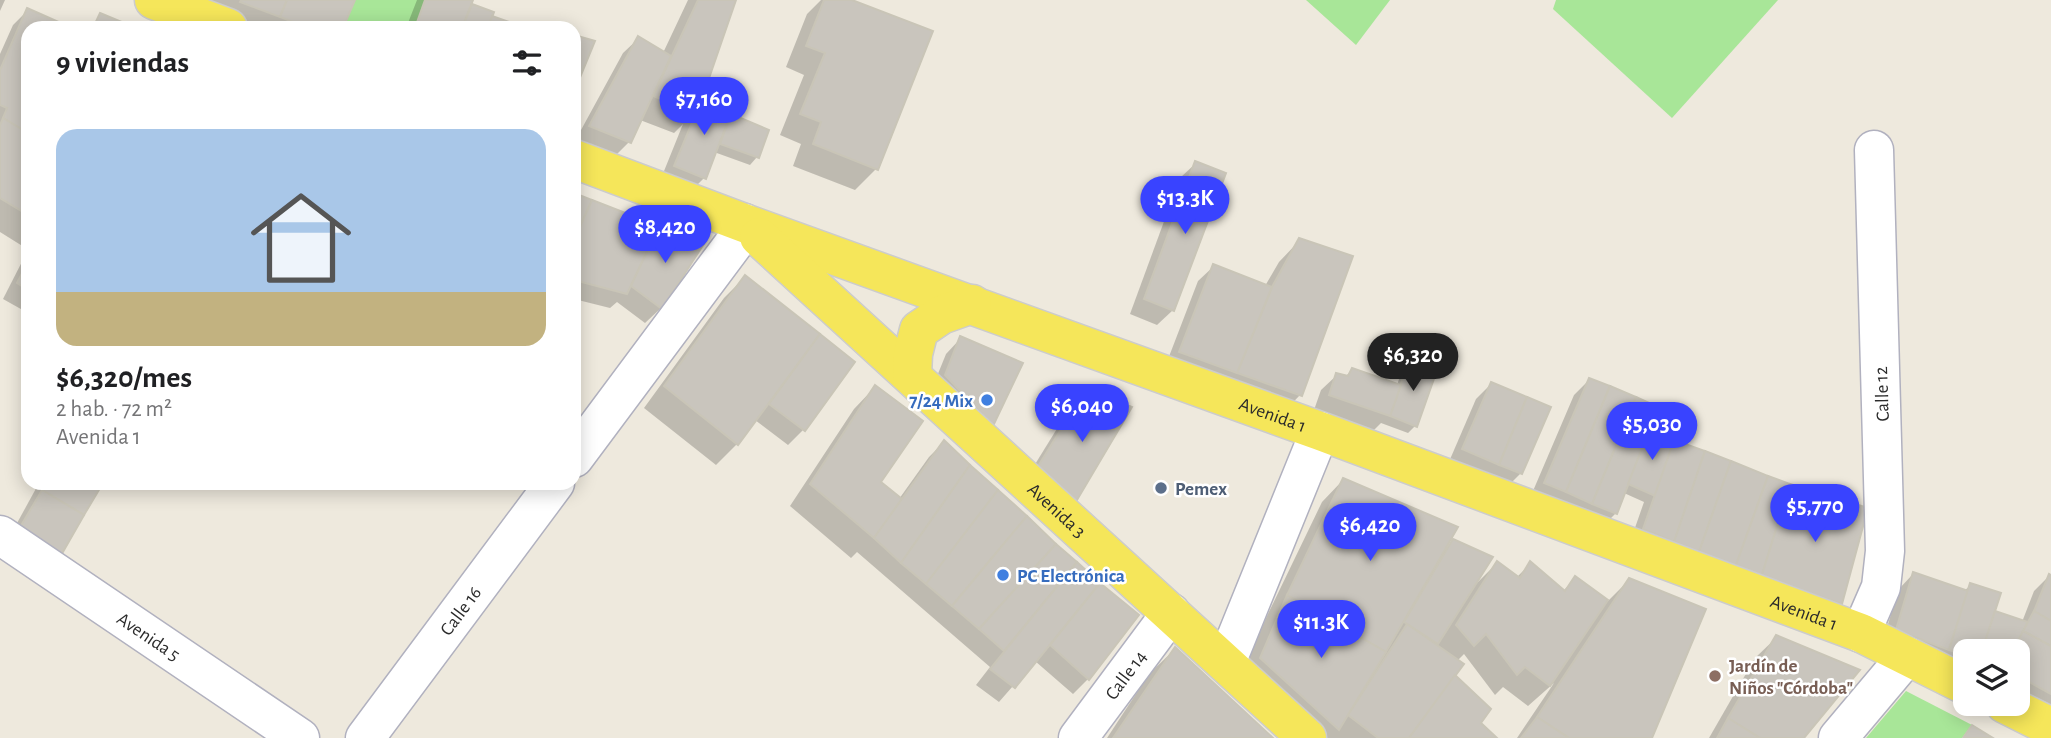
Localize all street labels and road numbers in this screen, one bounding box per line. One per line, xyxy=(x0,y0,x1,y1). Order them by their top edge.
street label: Calle 12 xyxy=(1872,366,1893,422)
street label: Avenida 1 xyxy=(1236,395,1309,436)
street label: Avenida 3 xyxy=(1023,480,1089,542)
street label: Calle 16 xyxy=(437,583,485,639)
street label: Avenida 1 xyxy=(1768,592,1840,634)
street label: Avenida 5 xyxy=(113,609,183,665)
street label: Calle 14 xyxy=(1102,648,1151,704)

